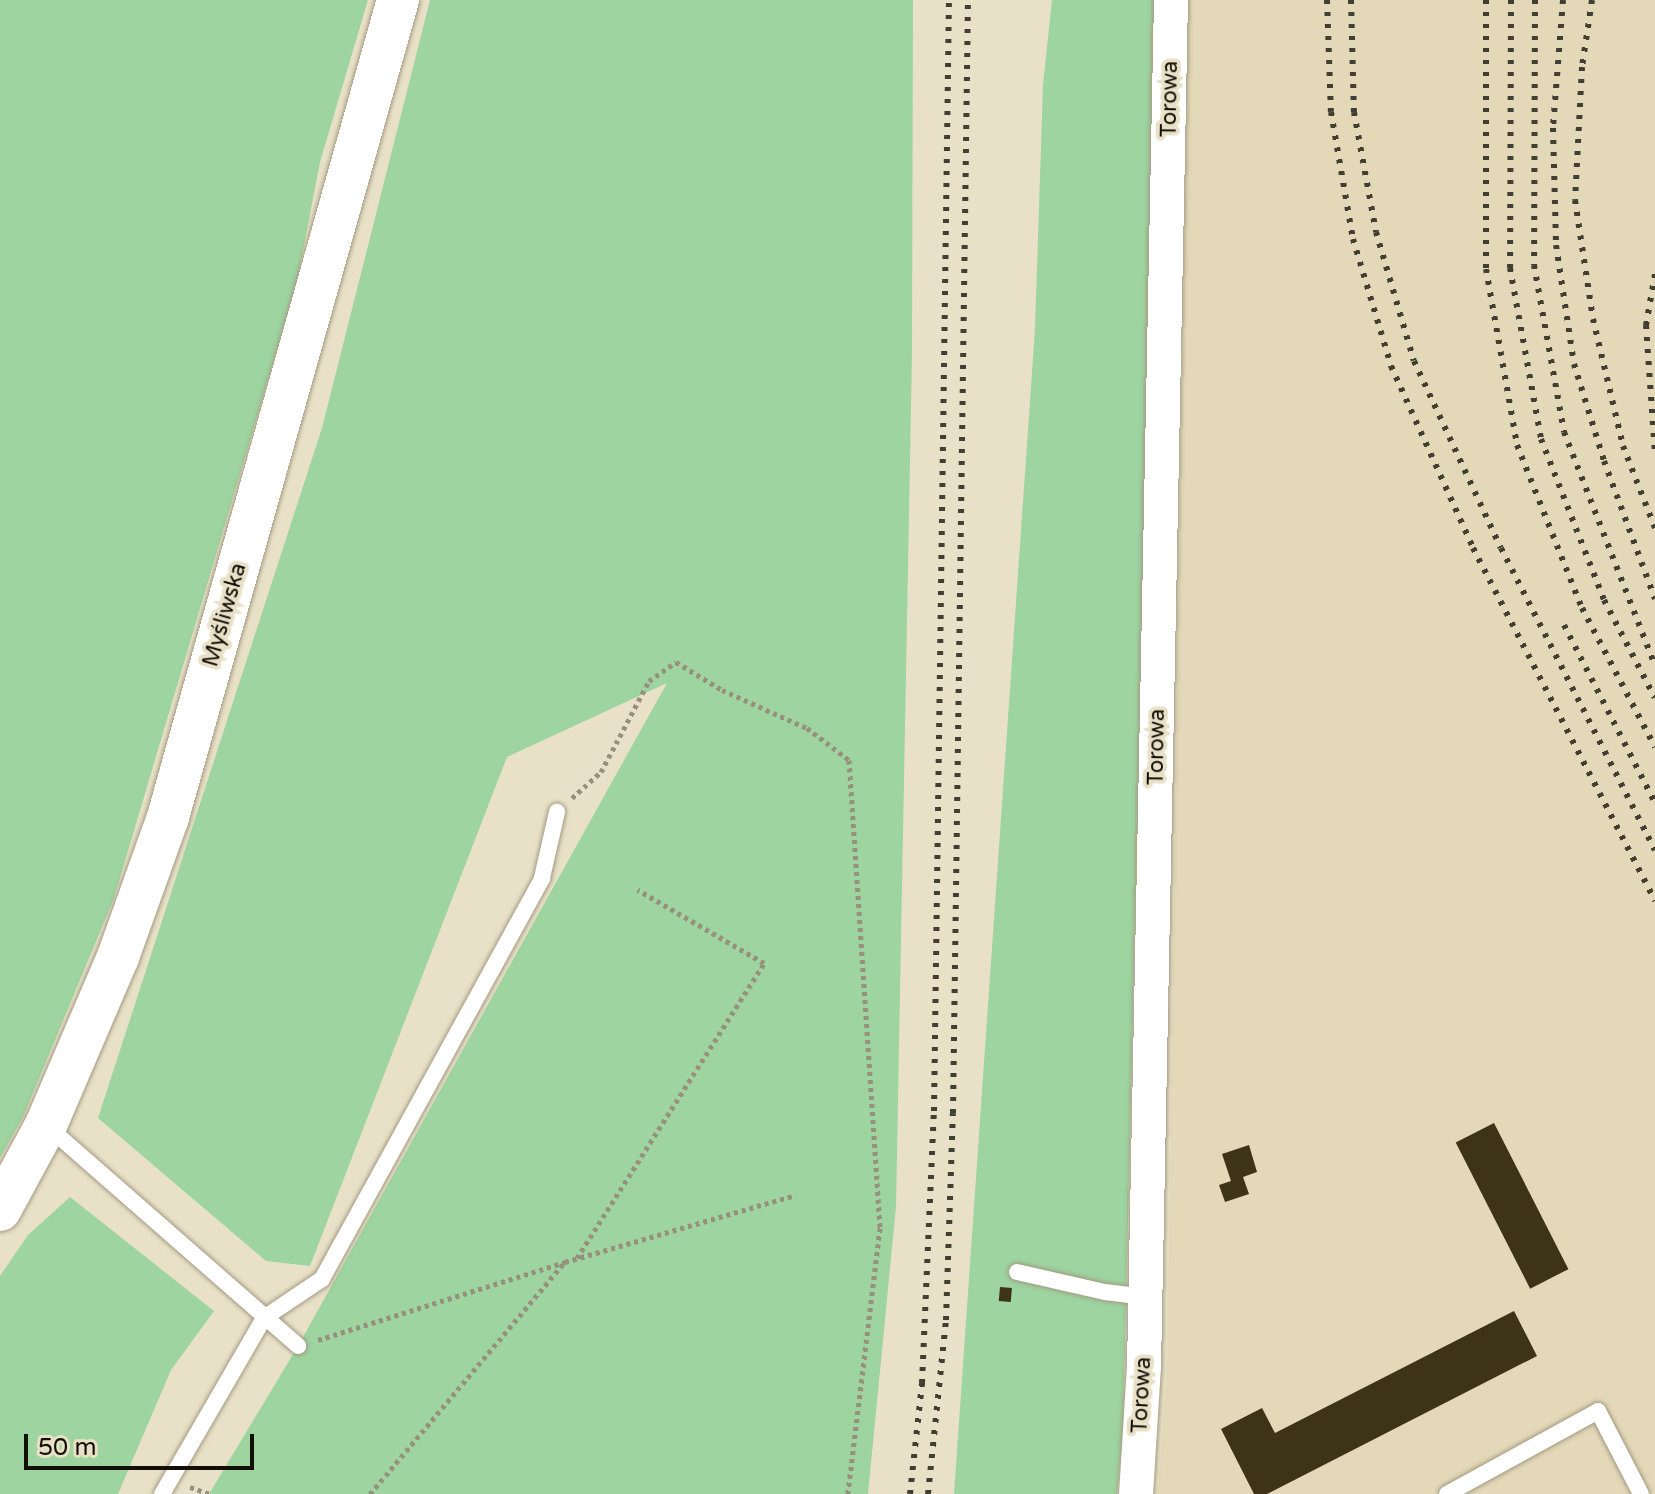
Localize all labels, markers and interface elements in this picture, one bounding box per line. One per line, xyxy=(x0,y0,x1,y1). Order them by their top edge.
street label: Torowa xyxy=(1156,61,1184,137)
street label: Myśliwska xyxy=(198,560,252,670)
street label: Torowa xyxy=(1143,709,1171,785)
street label: Torowa xyxy=(1127,1356,1157,1434)
scale bar xyxy=(28,1418,258,1468)
text: 50 m xyxy=(38,1433,96,1462)

